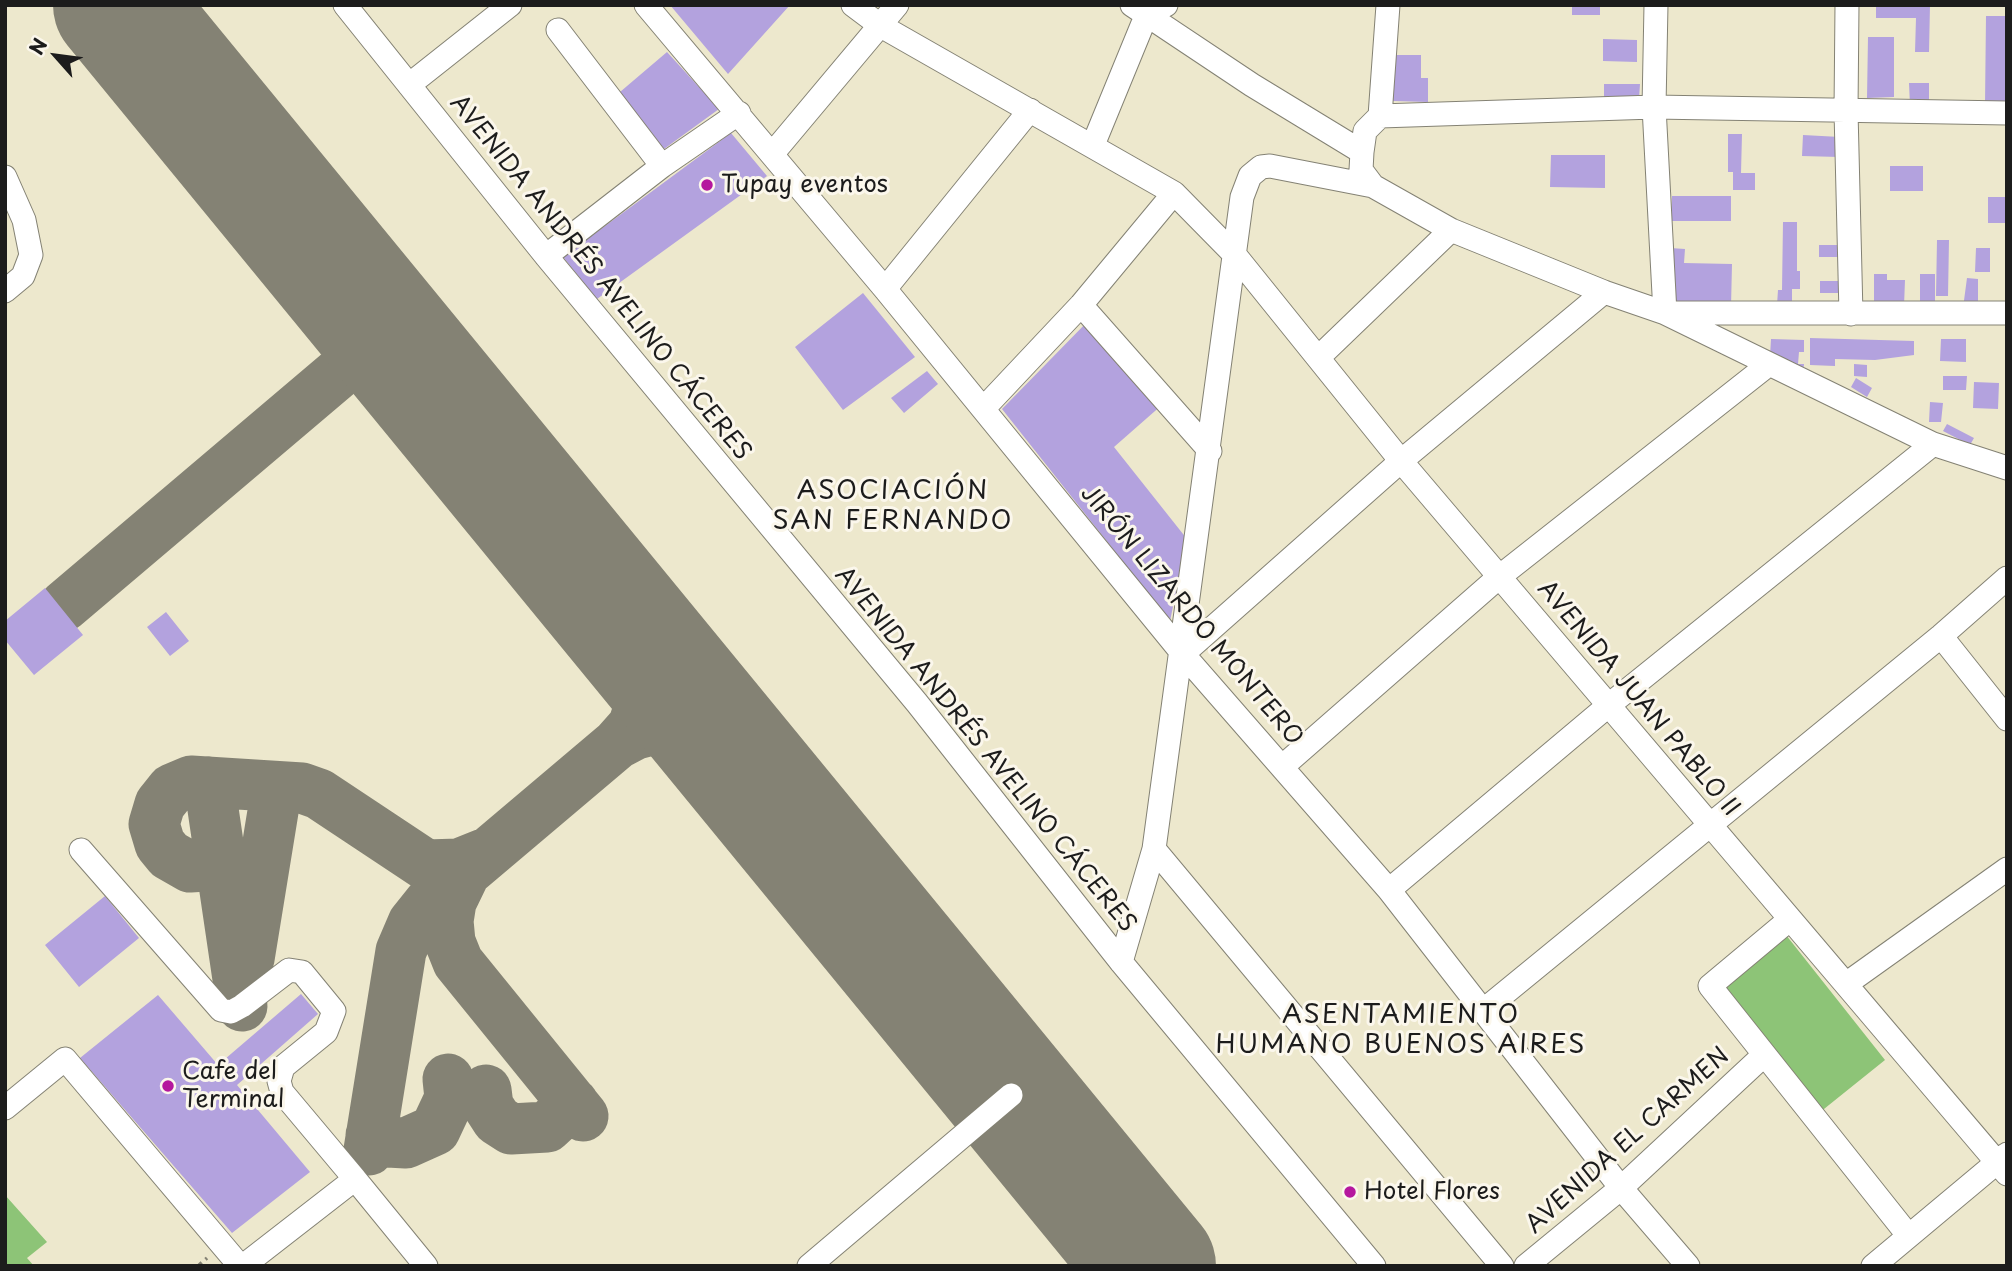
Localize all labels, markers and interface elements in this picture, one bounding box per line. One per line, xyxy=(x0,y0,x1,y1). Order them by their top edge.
north arrow xyxy=(21,21,91,91)
text: N xyxy=(22,33,53,59)
street label: AVENIDA ANDRÉS AVELINO CÁCERES xyxy=(443,89,757,467)
place label: Tupay eventos xyxy=(721,171,888,199)
marker: Tupay eventos xyxy=(699,177,715,193)
district label: ASOCIACIÓN SAN FERNANDO xyxy=(774,476,1012,538)
street label: JIRÓN LIZARDO MONTERO xyxy=(1074,480,1308,752)
street label: AVENIDA ANDRÉS AVELINO CÁCERES xyxy=(828,561,1142,939)
street label: AVENIDA JUAN PABLO II xyxy=(1531,575,1745,823)
district label: ASENTAMIENTO HUMANO BUENOS AIRES xyxy=(1217,1000,1585,1062)
street label: AVENIDA EL CARMEN xyxy=(1520,1042,1736,1240)
place label: Cafe del Terminal xyxy=(182,1058,284,1114)
marker: Cafe del Terminal xyxy=(160,1078,176,1094)
place label: Hotel Flores xyxy=(1364,1178,1500,1206)
marker: Hotel Flores xyxy=(1342,1184,1358,1200)

